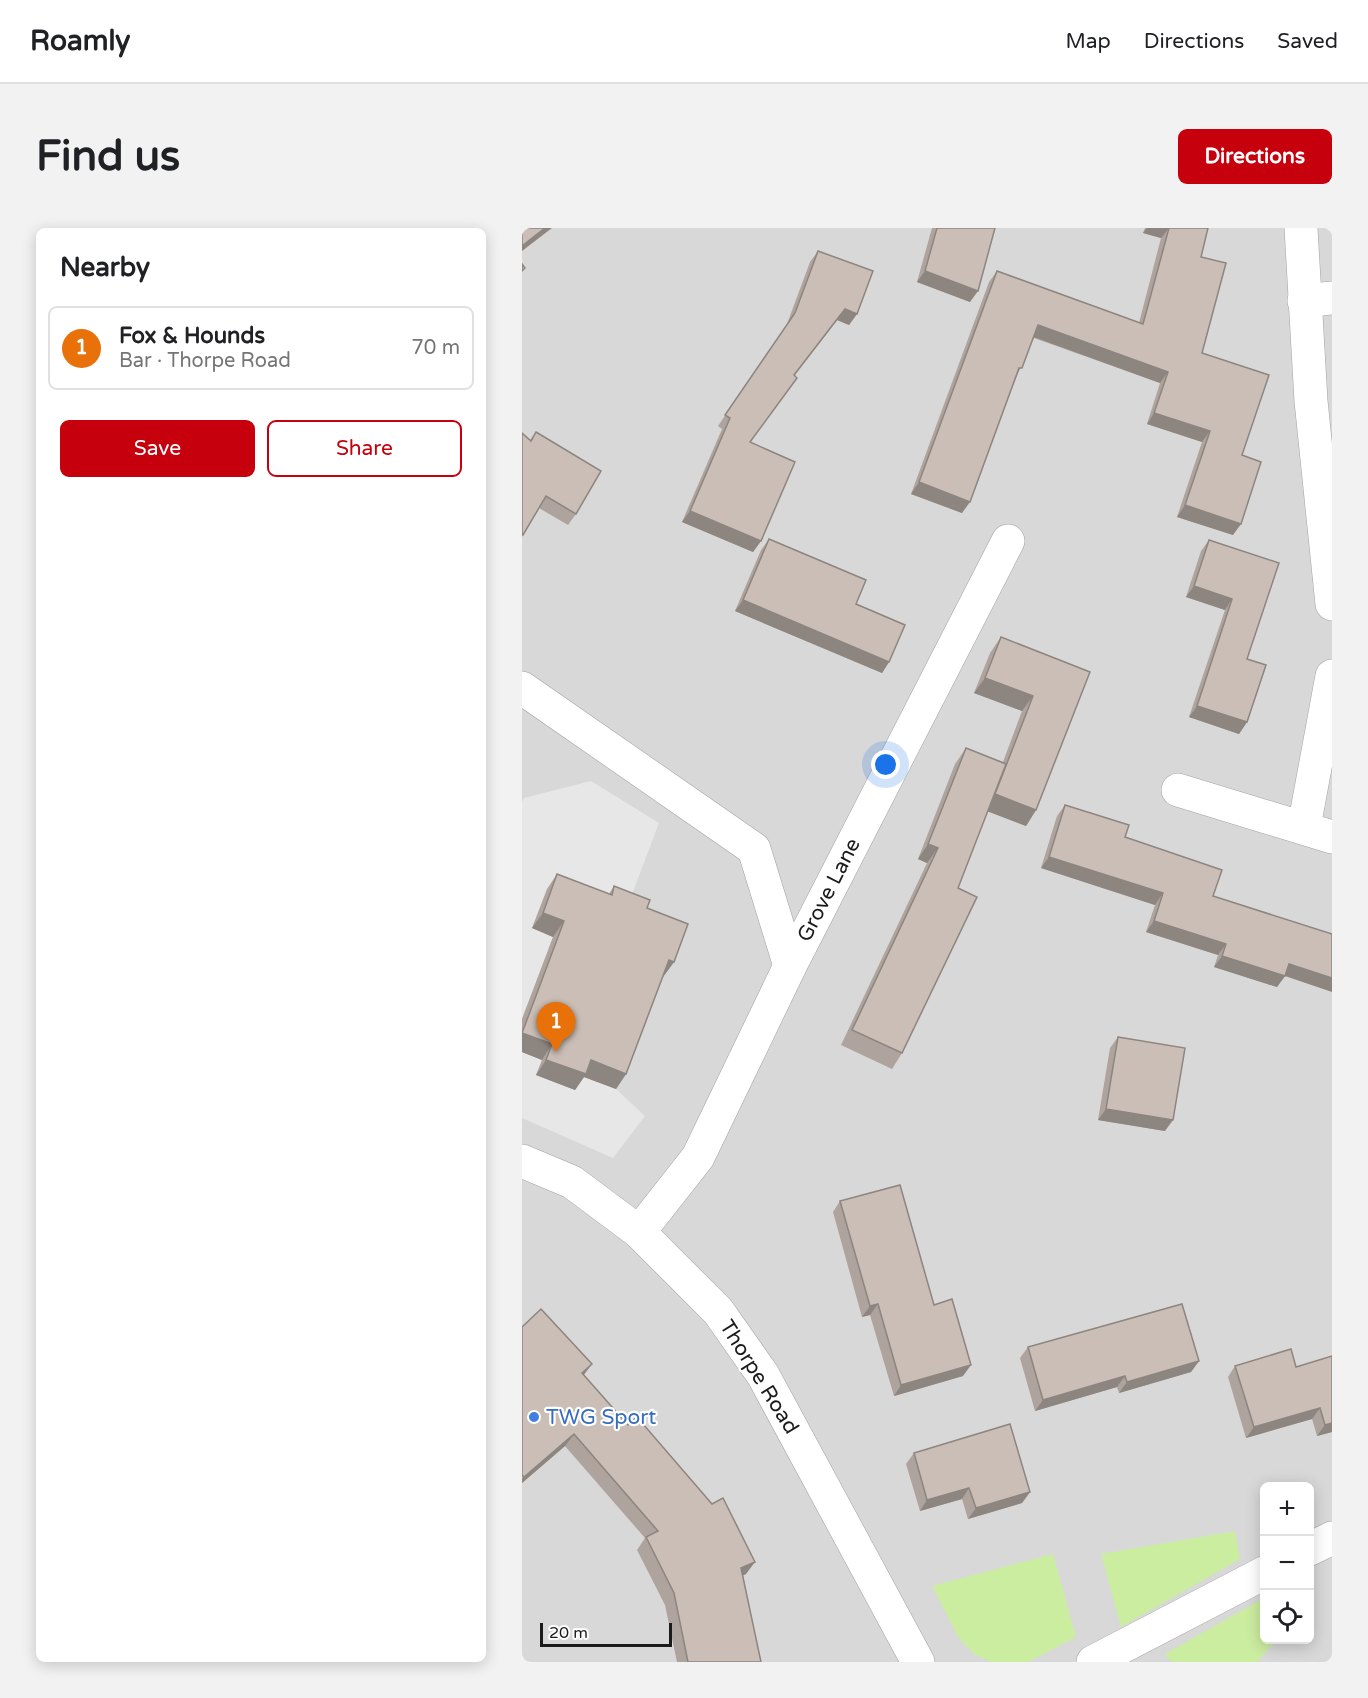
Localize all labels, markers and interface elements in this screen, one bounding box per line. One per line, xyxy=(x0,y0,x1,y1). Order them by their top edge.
text: Roamly xyxy=(30,24,130,58)
text: Map xyxy=(1065,29,1111,54)
text: Directions xyxy=(1144,29,1244,54)
text: Saved xyxy=(1277,29,1338,54)
button: Directions xyxy=(1178,129,1332,184)
text: Find us xyxy=(36,131,180,182)
text: Nearby xyxy=(60,252,150,283)
text: Fox & Hounds xyxy=(119,323,265,349)
text: 1 xyxy=(75,336,88,360)
text: 70 m xyxy=(411,336,460,360)
text: Bar · Thorpe Road xyxy=(119,349,291,373)
button: Save xyxy=(60,420,255,477)
button: Share xyxy=(267,420,462,477)
your location xyxy=(871,750,900,779)
street label: Grove Lane xyxy=(792,834,866,946)
pin: 1 xyxy=(537,1002,576,1052)
street label: Thorpe Road xyxy=(714,1315,804,1439)
place label: TWG Sport xyxy=(546,1405,656,1430)
marker: TWG Sport xyxy=(527,1410,541,1424)
map controls xyxy=(1260,1482,1314,1644)
button: + xyxy=(1260,1482,1314,1536)
button: − xyxy=(1260,1536,1314,1590)
button: locate xyxy=(1260,1590,1314,1644)
scale bar xyxy=(540,1620,672,1648)
text: 20 m xyxy=(549,1623,588,1643)

